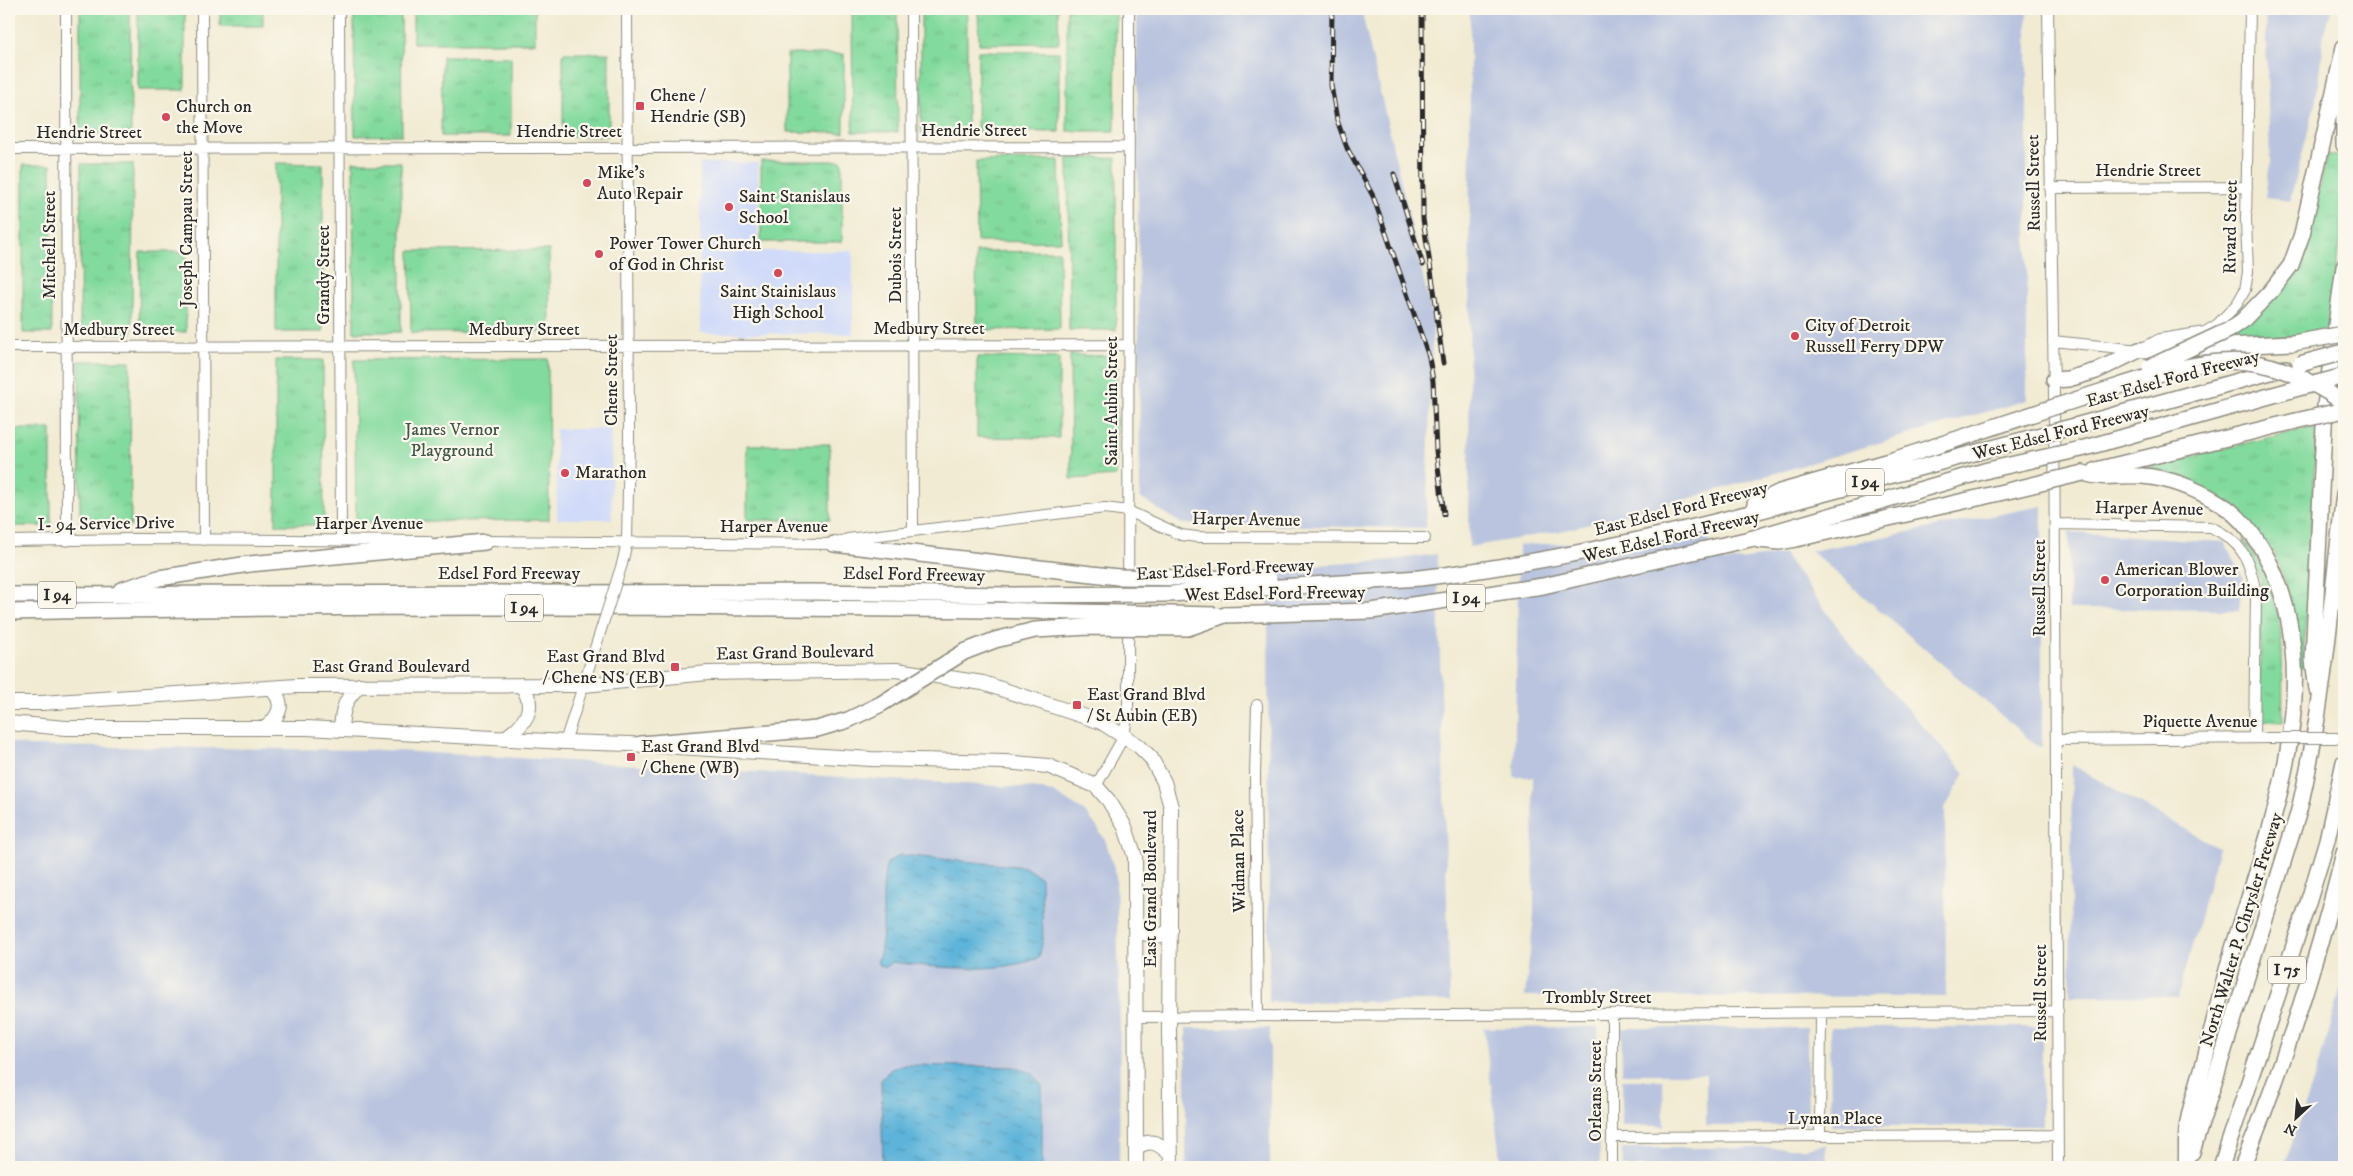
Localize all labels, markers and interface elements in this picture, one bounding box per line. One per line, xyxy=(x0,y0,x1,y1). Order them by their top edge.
place label: Chene / Hendrie (SB) xyxy=(650,85,746,128)
place label: Church on the Move xyxy=(176,96,252,139)
marker: Chene / Hendrie (SB) xyxy=(634,100,646,112)
marker: Church on the Move xyxy=(160,111,172,123)
street label: Hendrie Street xyxy=(921,120,1027,142)
street label: Hendrie Street xyxy=(516,121,622,143)
street label: Hendrie Street xyxy=(36,122,142,144)
street label: Russell Street xyxy=(2022,134,2046,232)
street label: Joseph Campau Street xyxy=(176,151,198,309)
street label: Hendrie Street xyxy=(2095,160,2201,182)
place label: Mike's Auto Repair xyxy=(597,162,683,205)
marker: Mike's Auto Repair xyxy=(581,177,593,189)
street label: Rivard Street xyxy=(2219,179,2243,274)
place label: Saint Stanislaus School xyxy=(739,186,850,229)
street label: Mitchell Street xyxy=(39,190,61,299)
marker: Saint Stanislaus School xyxy=(723,201,735,213)
street label: Dubois Street xyxy=(885,207,907,303)
street label: Grandy Street xyxy=(313,225,335,325)
place label: Power Tower Church of God in Christ xyxy=(609,233,762,276)
marker: Power Tower Church of God in Christ xyxy=(593,248,605,260)
marker: Saint Stainislaus High School xyxy=(772,267,784,279)
place label: Saint Stainislaus High School xyxy=(720,281,836,324)
place label: City of Detroit Russell Ferry DPW xyxy=(1805,315,1944,358)
street label: Medbury Street xyxy=(873,318,985,340)
street label: Medbury Street xyxy=(63,319,175,341)
street label: Medbury Street xyxy=(468,319,580,341)
marker: City of Detroit Russell Ferry DPW xyxy=(1789,330,1801,342)
street label: Chene Street xyxy=(601,334,623,426)
street label: Saint Aubin Street xyxy=(1101,336,1123,466)
street label: East Edsel Ford Freeway xyxy=(2084,345,2262,413)
street label: West Edsel Ford Freeway xyxy=(1970,400,2152,466)
park label: James Vernor Playground xyxy=(403,419,500,462)
place label: Marathon xyxy=(575,462,647,484)
marker: Marathon xyxy=(559,467,571,479)
road number: I 94 xyxy=(1846,468,1884,496)
street label: East Edsel Ford Freeway xyxy=(1592,477,1771,541)
street label: Harper Avenue xyxy=(2095,497,2203,521)
street label: West Edsel Ford Freeway xyxy=(1579,506,1762,568)
street label: Harper Avenue xyxy=(1192,508,1300,532)
street label: I- 94 Service Drive xyxy=(37,512,175,536)
street label: Harper Avenue xyxy=(315,513,423,535)
street label: Harper Avenue xyxy=(720,516,828,538)
street label: Russell Street xyxy=(2029,539,2051,637)
street label: East Edsel Ford Freeway xyxy=(1135,554,1315,586)
place label: American Blower Corporation Building xyxy=(2115,559,2269,602)
street label: Edsel Ford Freeway xyxy=(438,563,581,585)
street label: Edsel Ford Freeway xyxy=(843,563,986,587)
marker: American Blower Corporation Building xyxy=(2099,574,2111,586)
street label: West Edsel Ford Freeway xyxy=(1183,581,1366,607)
road number: I 94 xyxy=(38,582,76,608)
road number: I 94 xyxy=(1447,584,1485,612)
road number: I 94 xyxy=(505,594,543,622)
street label: East Grand Boulevard xyxy=(716,641,874,665)
place label: East Grand Blvd / Chene NS (EB) xyxy=(543,646,665,689)
street label: East Grand Boulevard xyxy=(312,656,470,678)
marker: East Grand Blvd / Chene NS (EB) xyxy=(669,661,681,673)
place label: East Grand Blvd / St Aubin (EB) xyxy=(1087,684,1206,727)
marker: East Grand Blvd / St Aubin (EB) xyxy=(1071,699,1083,711)
street label: Piquette Avenue xyxy=(2143,711,2257,733)
place label: East Grand Blvd / Chene (WB) xyxy=(641,736,760,779)
marker: East Grand Blvd / Chene (WB) xyxy=(625,751,637,763)
street label: Widman Place xyxy=(1227,809,1251,914)
street label: East Grand Boulevard xyxy=(1140,810,1162,968)
street label: North Walter P. Chrysler Freeway xyxy=(2196,810,2288,1050)
street label: Russell Street xyxy=(2030,944,2052,1042)
road number: I 75 xyxy=(2268,956,2306,984)
street label: Trombly Street xyxy=(1542,987,1652,1009)
street label: Orleans Street xyxy=(1585,1040,1607,1142)
north arrow xyxy=(2270,1094,2320,1144)
street label: Lyman Place xyxy=(1788,1108,1882,1130)
text: N xyxy=(2281,1118,2300,1139)

